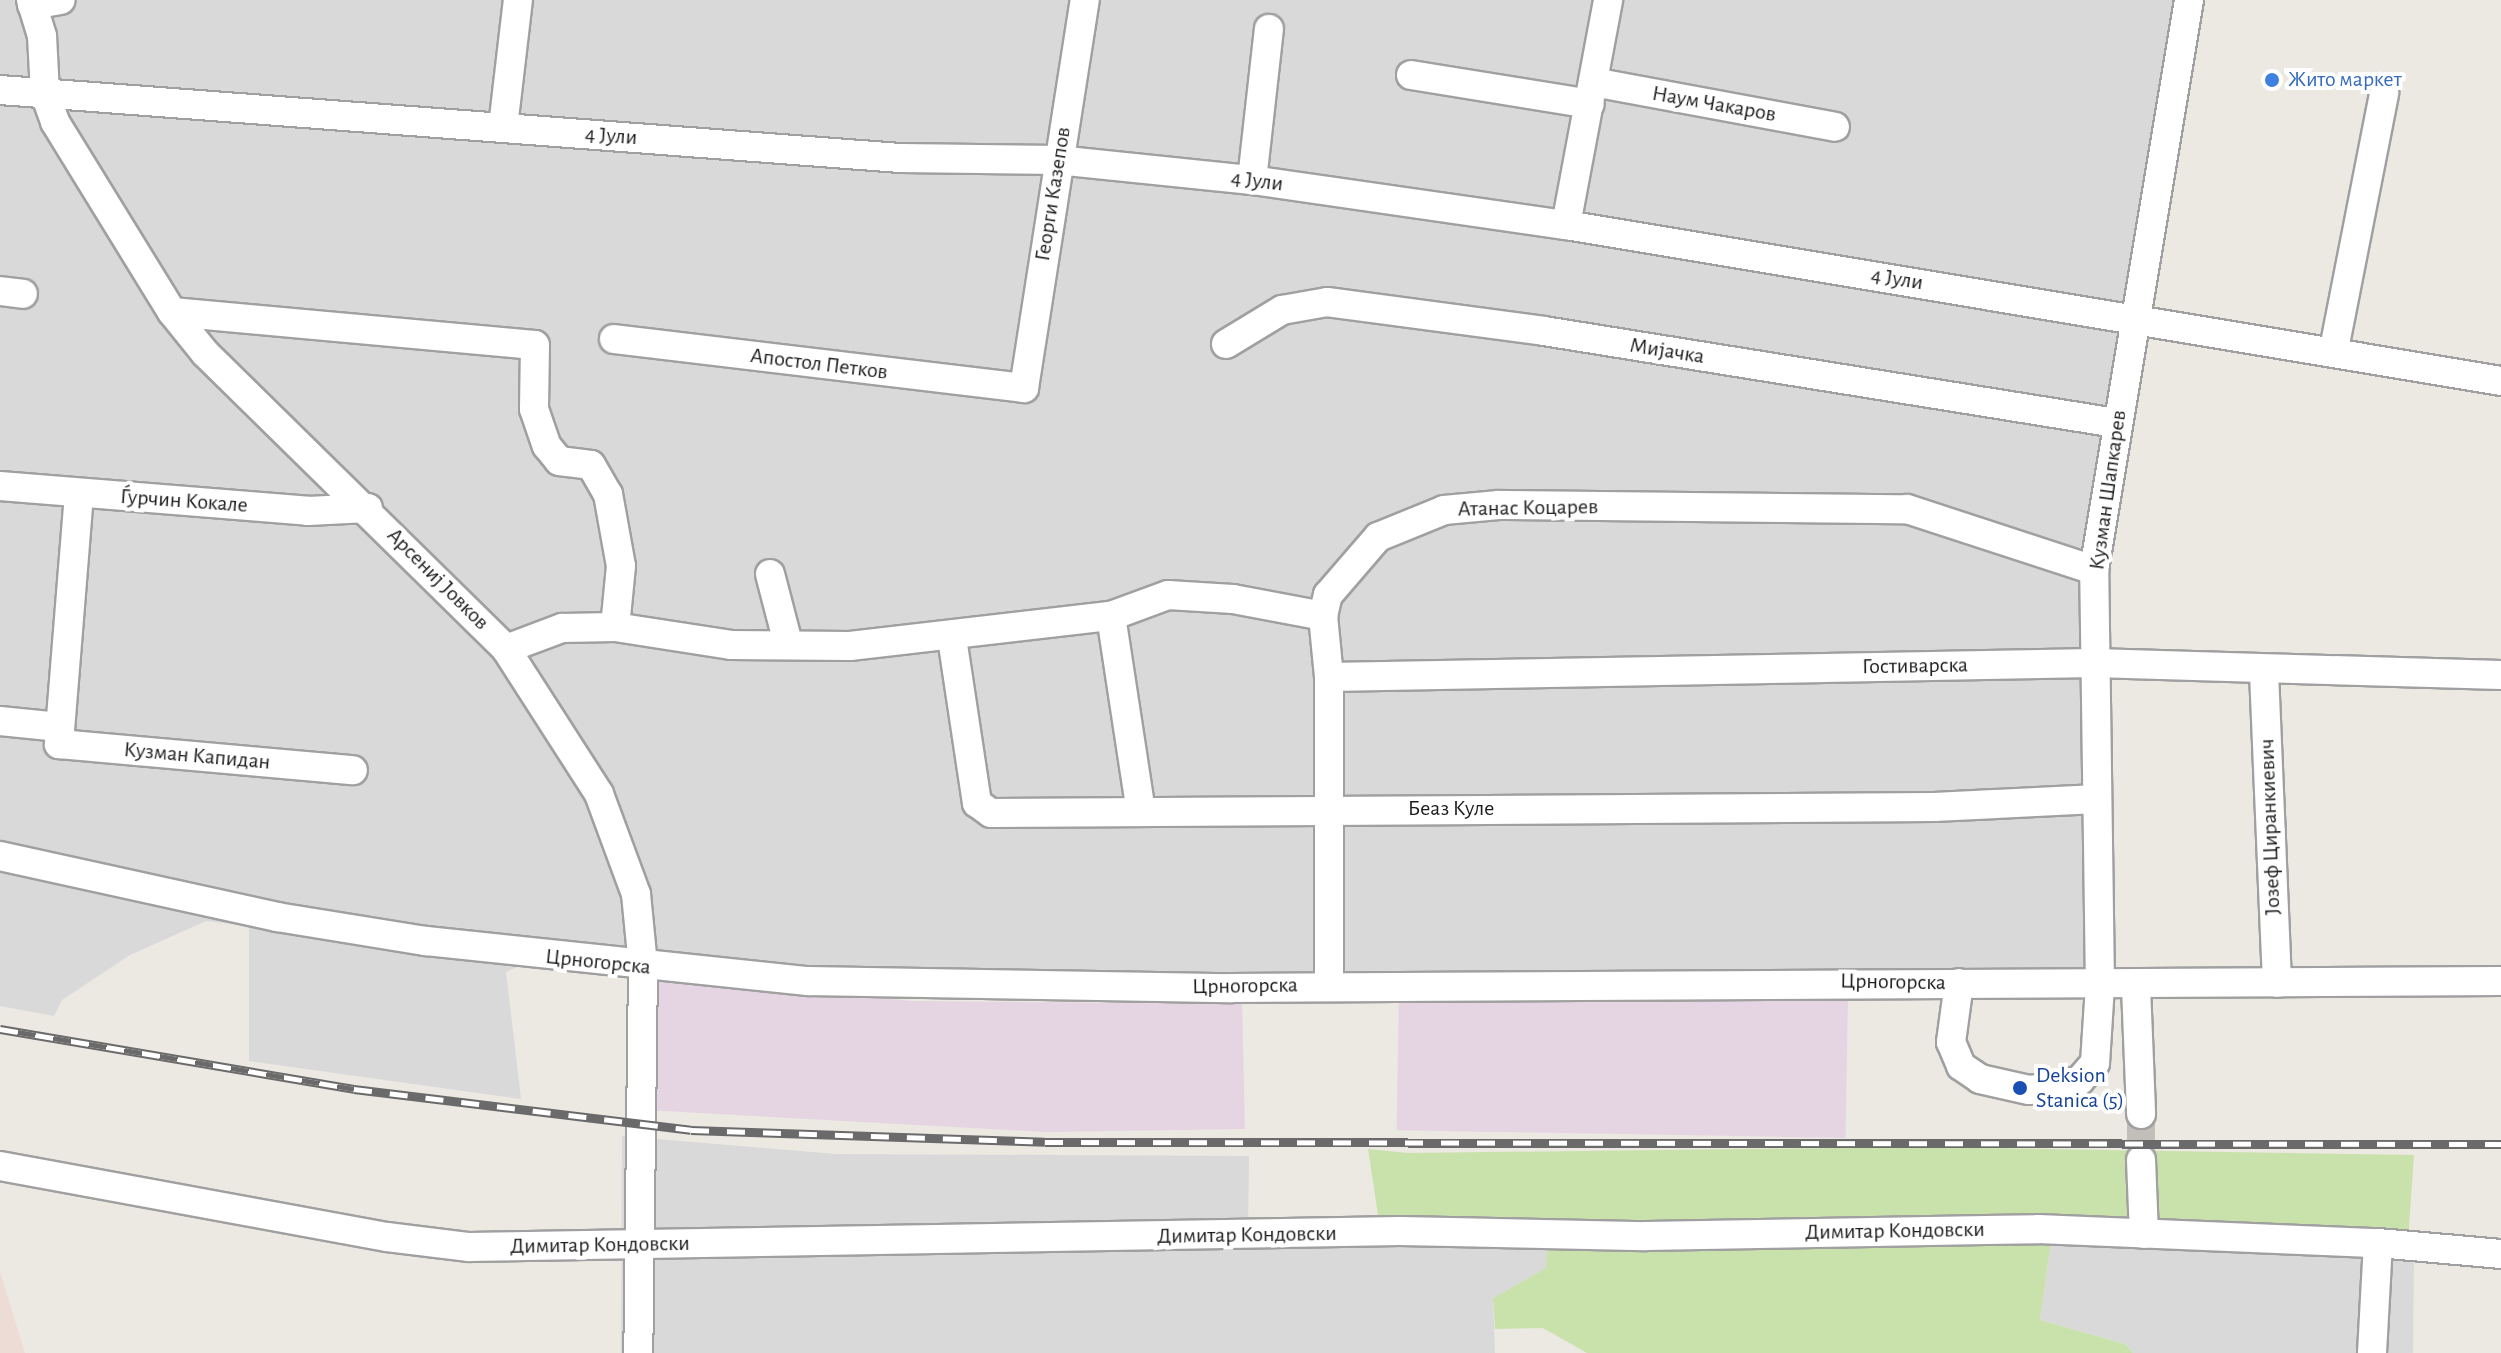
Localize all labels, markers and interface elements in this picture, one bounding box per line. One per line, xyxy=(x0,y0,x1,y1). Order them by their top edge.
place label: Жито маркет xyxy=(2288,67,2402,93)
marker: Жито маркет xyxy=(2263,71,2281,89)
street label: Наум Чакаров xyxy=(1650,80,1778,128)
street label: 4 Јули xyxy=(584,121,638,151)
street label: Георги Казепов xyxy=(1029,125,1077,263)
street label: 4 Јули xyxy=(1229,165,1285,197)
street label: 4 Јули xyxy=(1869,262,1925,296)
street label: Мијачка xyxy=(1628,332,1706,370)
street label: Апостол Петков xyxy=(749,342,889,386)
street label: Кузман Шапкарев xyxy=(2084,408,2132,572)
street label: Ѓурчин Кокале xyxy=(119,483,249,519)
street label: Атанас Коцарев xyxy=(1457,494,1599,522)
street label: Арсениј Јовков xyxy=(381,522,495,636)
street label: Гостиварска xyxy=(1862,652,1968,680)
street label: Кузман Капидан xyxy=(123,736,271,776)
street label: Јозеф Циранкиевич xyxy=(2254,738,2286,916)
street label: Беаз Куле xyxy=(1408,796,1494,822)
street label: Црногорска xyxy=(544,943,652,981)
street label: Црногорска xyxy=(1840,968,1946,996)
street label: Црногорска xyxy=(1192,972,1298,1000)
place label: Deksion Stanica (5) xyxy=(2036,1062,2124,1114)
marker: Deksion Stanica (5) xyxy=(2011,1079,2029,1097)
street label: Димитар Кондовски xyxy=(1805,1216,1985,1246)
street label: Димитар Кондовски xyxy=(1157,1220,1337,1250)
street label: Димитар Кондовски xyxy=(510,1230,690,1260)

